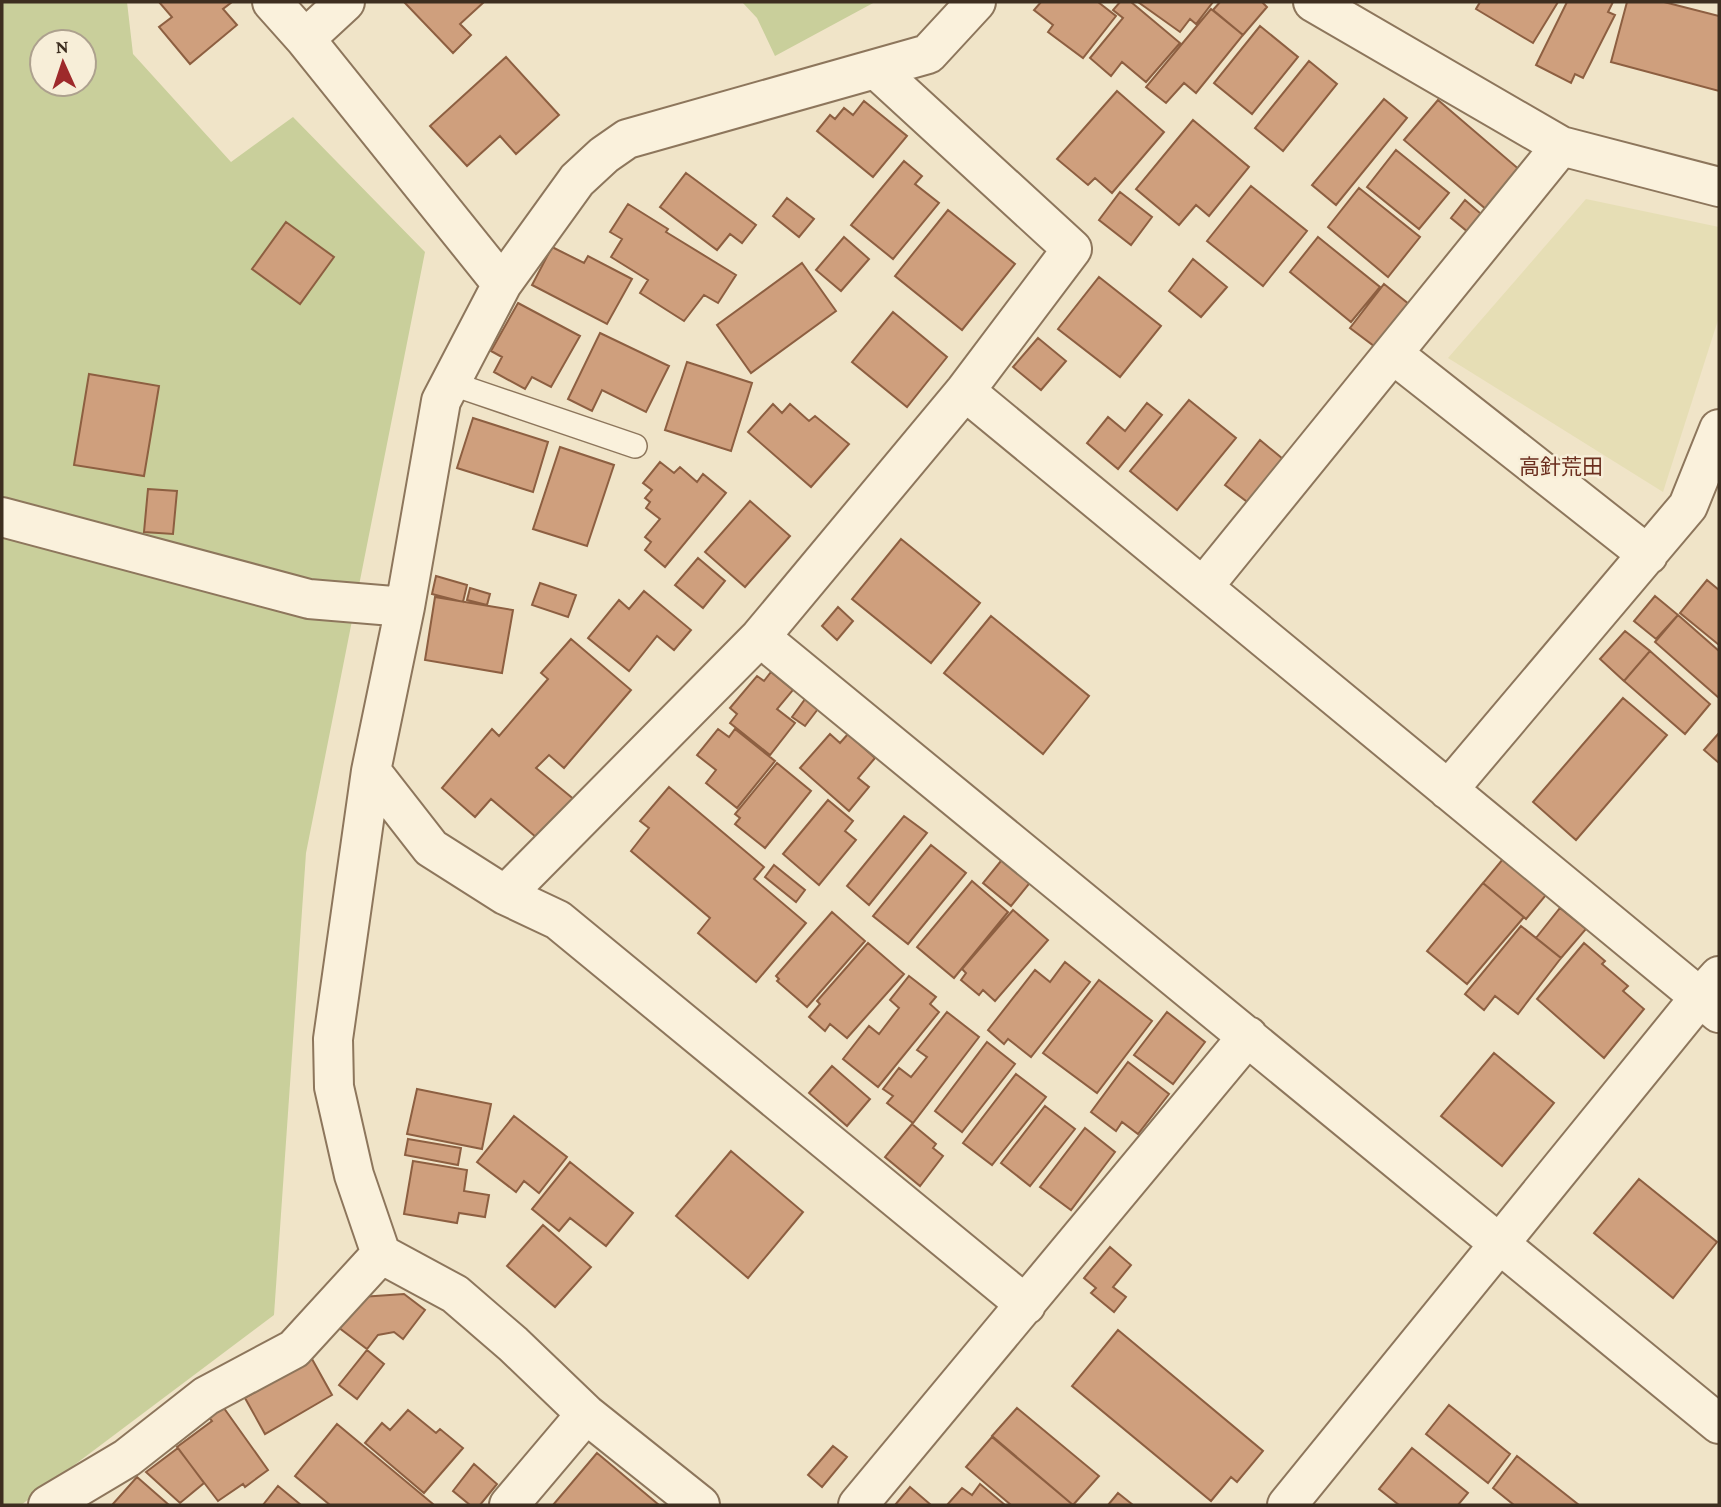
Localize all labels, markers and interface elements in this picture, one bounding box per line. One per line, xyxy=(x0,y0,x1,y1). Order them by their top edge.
north arrow xyxy=(28,28,98,98)
text: N xyxy=(55,36,69,57)
district label: 高針荒田 xyxy=(1519,455,1603,479)

